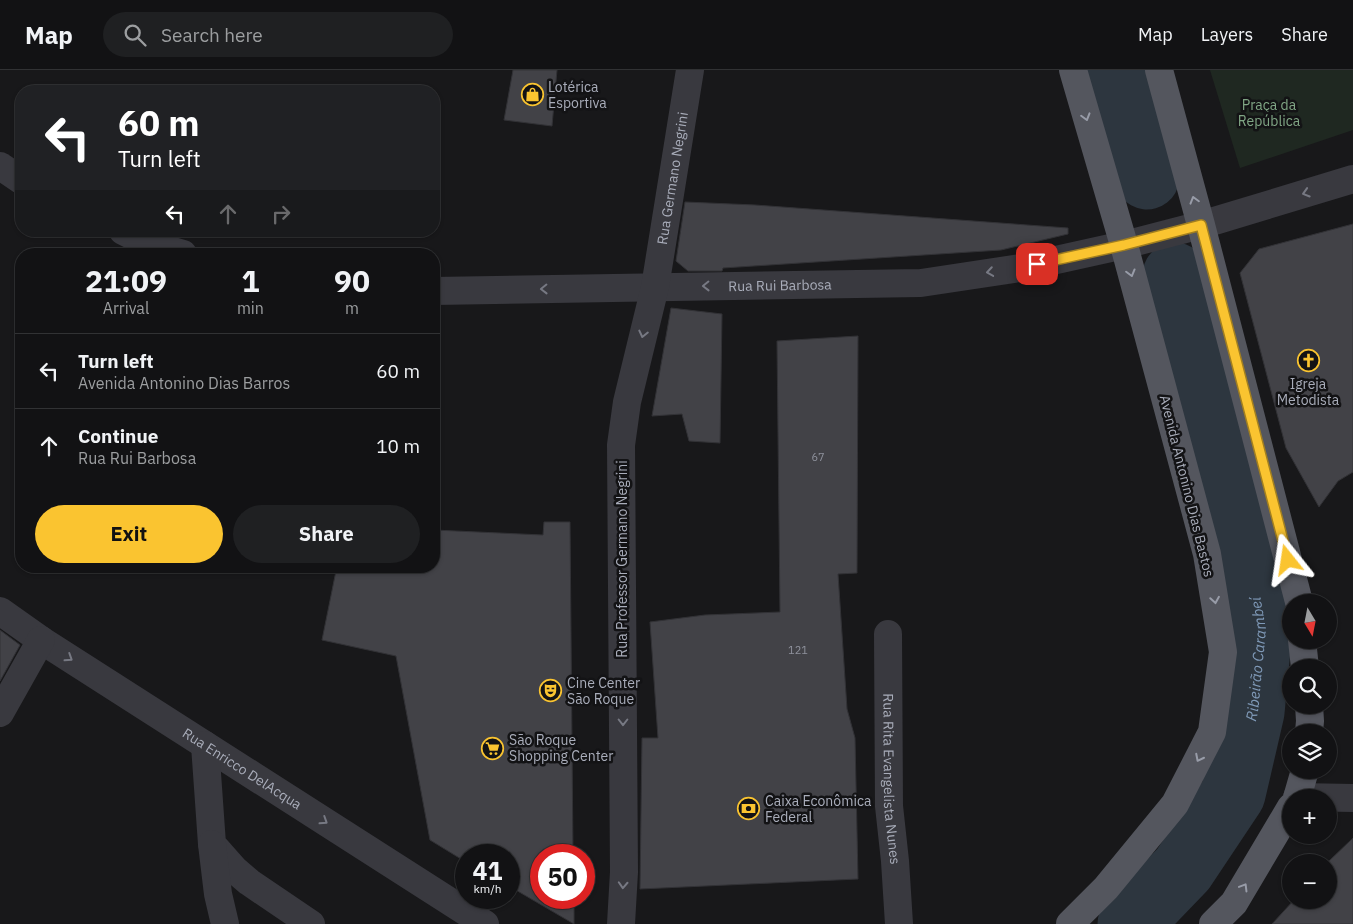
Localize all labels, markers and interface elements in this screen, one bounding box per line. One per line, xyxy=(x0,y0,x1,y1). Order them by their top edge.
search box xyxy=(103,12,453,57)
text: Map xyxy=(25,19,73,51)
icon: search xyxy=(121,21,149,49)
text: Search here xyxy=(161,23,263,47)
text: Map xyxy=(1138,23,1173,46)
text: Layers xyxy=(1201,23,1253,46)
text: Share xyxy=(1281,23,1328,46)
place label: Lotérica Esportiva xyxy=(548,78,607,112)
shop icon: Lotérica Esportiva xyxy=(520,83,544,107)
park label: Praça da República xyxy=(1238,96,1301,130)
text: 60 m xyxy=(118,100,200,146)
icon: left xyxy=(35,105,100,170)
street label: Rua Germano Negrini xyxy=(653,111,692,246)
one-way arrow xyxy=(1081,112,1091,120)
text: Turn left xyxy=(118,144,201,173)
one-way arrow xyxy=(1303,187,1311,197)
one-way arrow xyxy=(1189,195,1200,204)
icon: left xyxy=(161,200,189,228)
icon: ahead xyxy=(214,200,242,228)
icon: right xyxy=(267,200,295,228)
pin xyxy=(1016,243,1058,285)
icon: arrive xyxy=(1023,250,1051,278)
text: 21:09 xyxy=(85,261,167,300)
text: 1 xyxy=(241,261,259,300)
text: 90 xyxy=(334,261,370,300)
one-way arrow xyxy=(986,267,995,277)
one-way arrow xyxy=(1125,269,1136,278)
street label: Rua Rui Barbosa xyxy=(728,275,832,295)
one-way arrow xyxy=(702,281,710,291)
one-way arrow xyxy=(539,284,547,294)
text: Arrival xyxy=(103,298,149,318)
text: min xyxy=(237,298,264,318)
text: m xyxy=(345,298,359,318)
one-way arrow xyxy=(638,330,649,339)
text: Turn left xyxy=(78,349,154,373)
church icon: Igreja Metodista xyxy=(1296,349,1320,373)
icon: left xyxy=(35,357,63,385)
text: 60 m xyxy=(376,359,420,383)
text: Avenida Antonino Dias Barros xyxy=(78,373,290,393)
place label: Igreja Metodista xyxy=(1277,375,1340,409)
street label: Avenida Antonino Dias Bastos xyxy=(1156,393,1218,579)
text: Continue xyxy=(78,424,158,448)
icon: ahead xyxy=(35,432,63,460)
text: 10 m xyxy=(376,434,420,458)
text: Rua Rui Barbosa xyxy=(78,448,196,468)
house number: 67 xyxy=(811,450,825,464)
street label: Rua Professor Germano Negrini xyxy=(613,460,631,658)
button: Exit xyxy=(35,505,223,563)
button: Share xyxy=(233,505,420,563)
position arrow xyxy=(1261,533,1313,585)
water label: Ribeirão Carambeí xyxy=(1241,594,1270,723)
north arrow xyxy=(1282,594,1338,649)
map controls xyxy=(1282,594,1337,909)
one-way arrow xyxy=(1209,595,1219,604)
house number: 121 xyxy=(788,643,808,657)
one-way arrow xyxy=(64,651,73,661)
button: search xyxy=(1282,659,1337,714)
place label: Cine Center São Roque xyxy=(567,674,640,708)
theatre icon: Cine Center São Roque xyxy=(539,679,563,703)
street label: Rua Rita Evangelista Nunes xyxy=(879,693,904,865)
one-way arrow xyxy=(618,718,628,726)
street label: Rua Enricco DelAcqua xyxy=(179,724,306,814)
button: layers xyxy=(1282,724,1337,779)
place label: São Roque Shopping Center xyxy=(509,731,613,765)
supermarket icon: São Roque Shopping Center xyxy=(481,736,505,760)
one-way arrow xyxy=(1194,753,1205,762)
button: + xyxy=(1282,789,1337,844)
place label: Caixa Econômica Federal xyxy=(765,792,872,826)
bank icon: Caixa Econômica Federal xyxy=(737,797,761,821)
one-way arrow xyxy=(318,815,328,824)
speed limit sign: 50 xyxy=(530,844,595,909)
text: 41 xyxy=(472,854,503,887)
button: − xyxy=(1282,854,1337,909)
text: km/h xyxy=(473,881,502,896)
one-way arrow xyxy=(618,881,629,889)
one-way arrow xyxy=(1237,883,1247,892)

